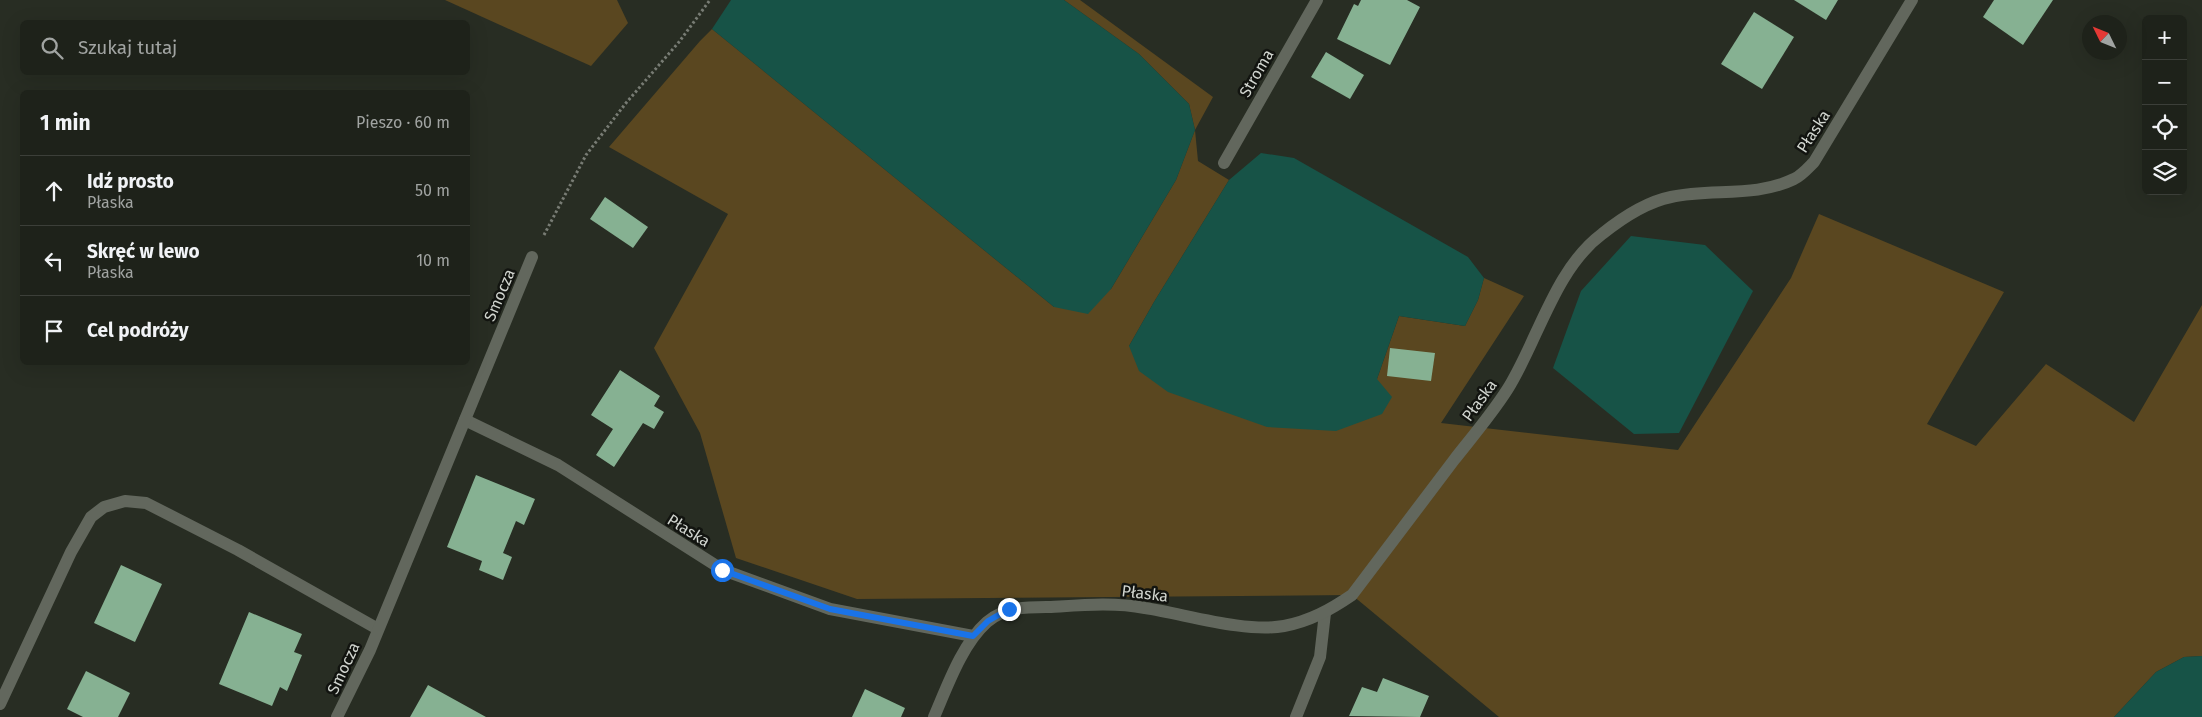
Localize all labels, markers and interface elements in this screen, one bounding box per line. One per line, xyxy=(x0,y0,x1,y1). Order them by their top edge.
north arrow xyxy=(2082,15,2127,60)
map controls xyxy=(2142,15,2187,195)
button: + xyxy=(2142,15,2187,60)
search box xyxy=(20,20,470,75)
icon: search xyxy=(38,34,66,62)
text: Szukaj tutaj xyxy=(78,36,177,59)
street label: Stroma xyxy=(1235,46,1278,100)
button: − xyxy=(2142,60,2187,105)
button: locate xyxy=(2142,105,2187,150)
street label: Płaska xyxy=(1793,106,1834,156)
text: 1 min xyxy=(40,110,91,136)
text: Pieszo · 60 m xyxy=(356,113,450,132)
button: layers xyxy=(2142,150,2187,195)
text: Idź prosto xyxy=(87,170,174,193)
icon: ahead xyxy=(40,177,68,205)
text: 50 m xyxy=(415,181,450,200)
text: Płaska xyxy=(87,193,134,212)
text: Skręć w lewo xyxy=(87,240,200,263)
icon: left xyxy=(40,247,68,275)
text: 10 m xyxy=(416,251,450,270)
text: Płaska xyxy=(87,263,134,282)
street label: Smocza xyxy=(480,266,519,324)
icon: arrive xyxy=(40,317,68,345)
text: Cel podróży xyxy=(87,319,189,342)
street label: Płaska xyxy=(1458,376,1501,425)
street label: Płaska xyxy=(664,510,714,551)
route start xyxy=(711,559,734,582)
street label: Płaska xyxy=(1121,581,1169,606)
route end xyxy=(998,598,1021,621)
street label: Smocza xyxy=(323,639,364,697)

